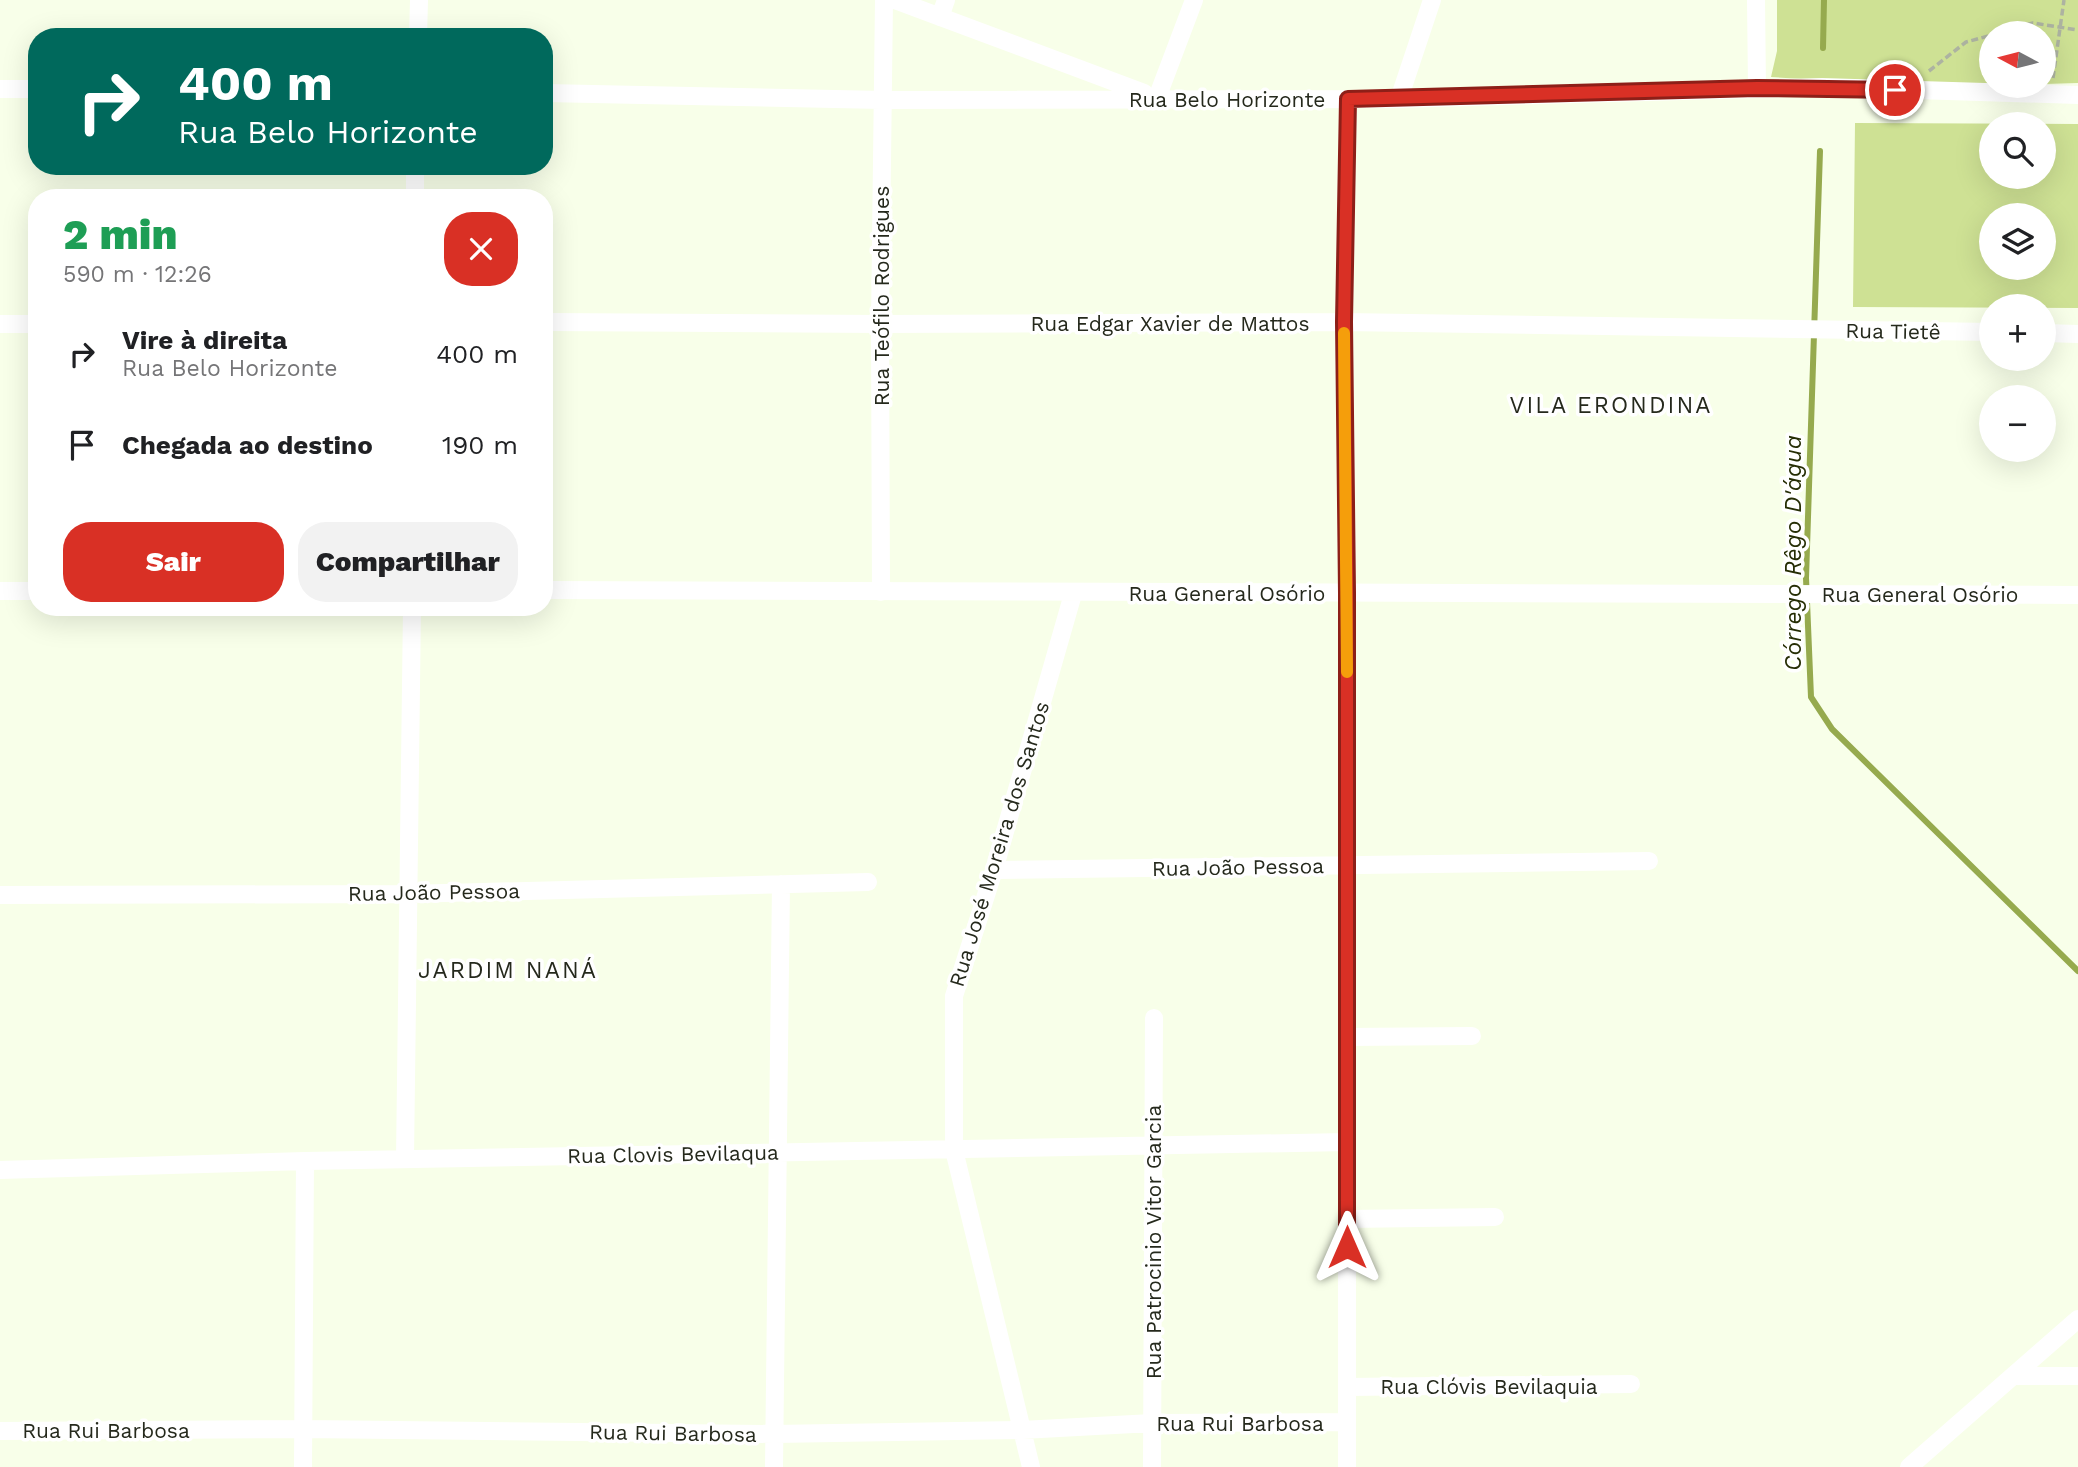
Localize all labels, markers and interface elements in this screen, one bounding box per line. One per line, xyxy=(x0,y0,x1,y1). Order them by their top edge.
north arrow xyxy=(1979,21,2056,98)
map controls xyxy=(1979,21,2056,462)
text: 400 m xyxy=(178,54,333,112)
icon: right xyxy=(63,56,154,147)
pin xyxy=(1865,60,1925,120)
icon: arrive xyxy=(1876,71,1914,109)
street label: Rua Belo Horizonte xyxy=(1129,87,1325,112)
button: search xyxy=(1979,112,2056,189)
text: Rua Belo Horizonte xyxy=(178,113,478,151)
street label: Rua Teófilo Rodrigues xyxy=(869,186,894,406)
button: layers xyxy=(1979,203,2056,280)
text: 2 min xyxy=(63,210,177,259)
button: close xyxy=(444,212,518,286)
text: 590 m · 12:26 xyxy=(63,261,212,288)
button: + xyxy=(1979,294,2056,371)
street label: Rua Edgar Xavier de Mattos xyxy=(1031,311,1309,336)
street label: Rua Tietê xyxy=(1845,318,1941,344)
text: Vire à direita xyxy=(122,325,287,355)
icon: right xyxy=(63,335,101,373)
text: 400 m xyxy=(436,339,518,369)
text: Rua Belo Horizonte xyxy=(122,355,337,382)
button: − xyxy=(1979,385,2056,462)
district label: VILA ERONDINA xyxy=(1510,392,1712,419)
icon: arrive xyxy=(63,426,101,464)
text: Chegada ao destino xyxy=(122,430,373,460)
text: 190 m xyxy=(442,430,518,460)
water label: Córrego Rêgo D'água xyxy=(1780,435,1807,671)
button: Sair xyxy=(63,522,284,602)
button: Compartilhar xyxy=(298,522,518,602)
street label: Rua General Osório xyxy=(1129,581,1325,606)
street label: Rua General Osório xyxy=(1822,582,2018,607)
street label: Rua José Moreira dos Santos xyxy=(944,698,1054,990)
street label: Rua João Pessoa xyxy=(1152,853,1324,881)
street label: Rua João Pessoa xyxy=(348,878,520,906)
district label: JARDIM NANÁ xyxy=(418,957,598,984)
street label: Rua Patrocinio Vitor Garcia xyxy=(1141,1105,1166,1379)
street label: Rua Clovis Bevilaqua xyxy=(567,1140,779,1168)
position arrow xyxy=(1310,1210,1384,1284)
street label: Rua Clóvis Bevilaquia xyxy=(1380,1374,1598,1399)
street label: Rua Rui Barbosa xyxy=(1156,1411,1324,1436)
street label: Rua Rui Barbosa xyxy=(22,1418,190,1443)
street label: Rua Rui Barbosa xyxy=(589,1419,757,1447)

